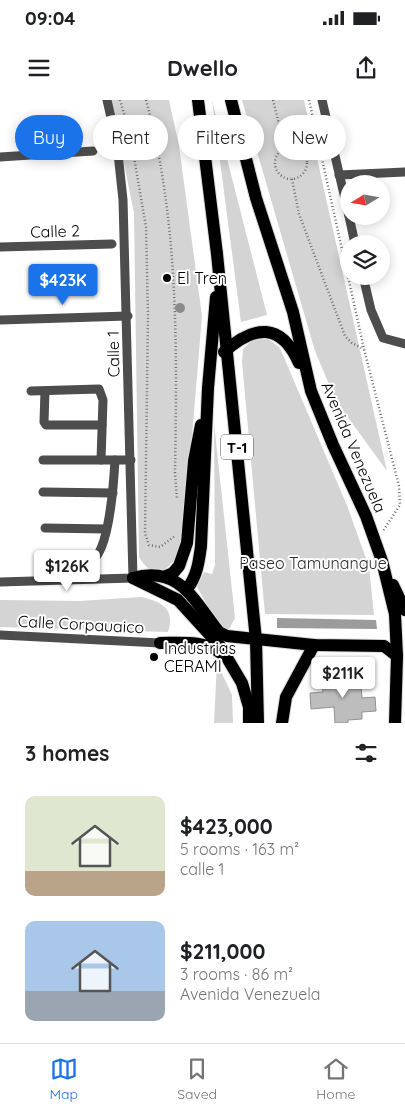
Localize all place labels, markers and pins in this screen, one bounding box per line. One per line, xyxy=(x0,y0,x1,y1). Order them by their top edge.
pin: $423K xyxy=(28,264,98,306)
place label: El Tren xyxy=(177,268,227,288)
marker: El Tren xyxy=(161,272,173,284)
pin: $126K xyxy=(32,550,102,592)
place label: Industrias CERAMI xyxy=(164,638,236,676)
marker: Industrias CERAMI xyxy=(148,651,160,663)
pin: $211K xyxy=(308,656,378,699)

